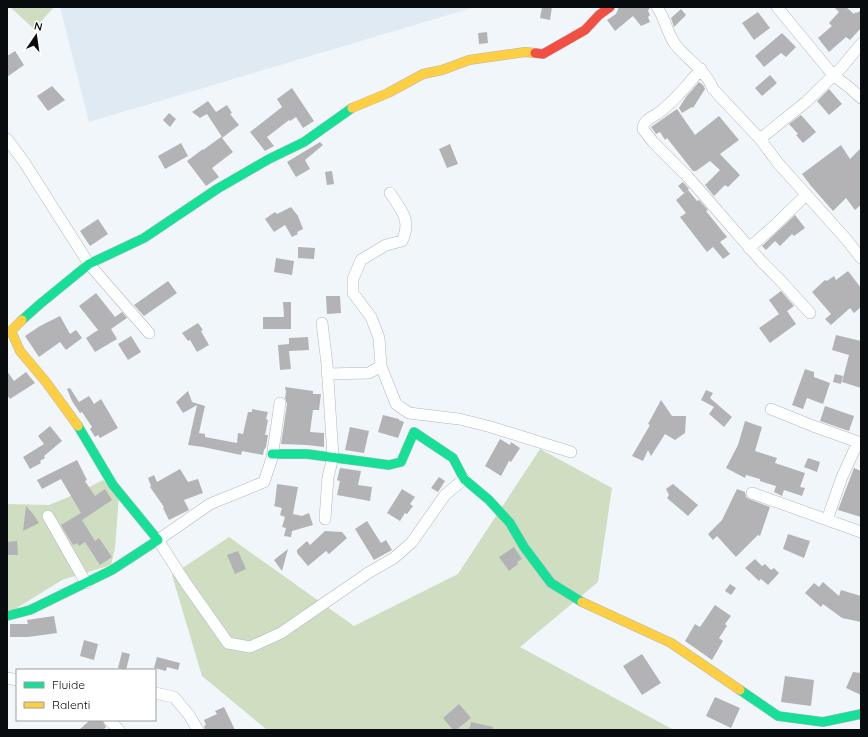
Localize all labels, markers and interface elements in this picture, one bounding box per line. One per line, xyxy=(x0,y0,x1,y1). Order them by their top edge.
north arrow xyxy=(16,16,56,56)
text: N xyxy=(33,19,44,34)
legend xyxy=(16,669,156,721)
text: Fluide xyxy=(52,677,85,692)
text: Ralenti xyxy=(52,697,90,712)

